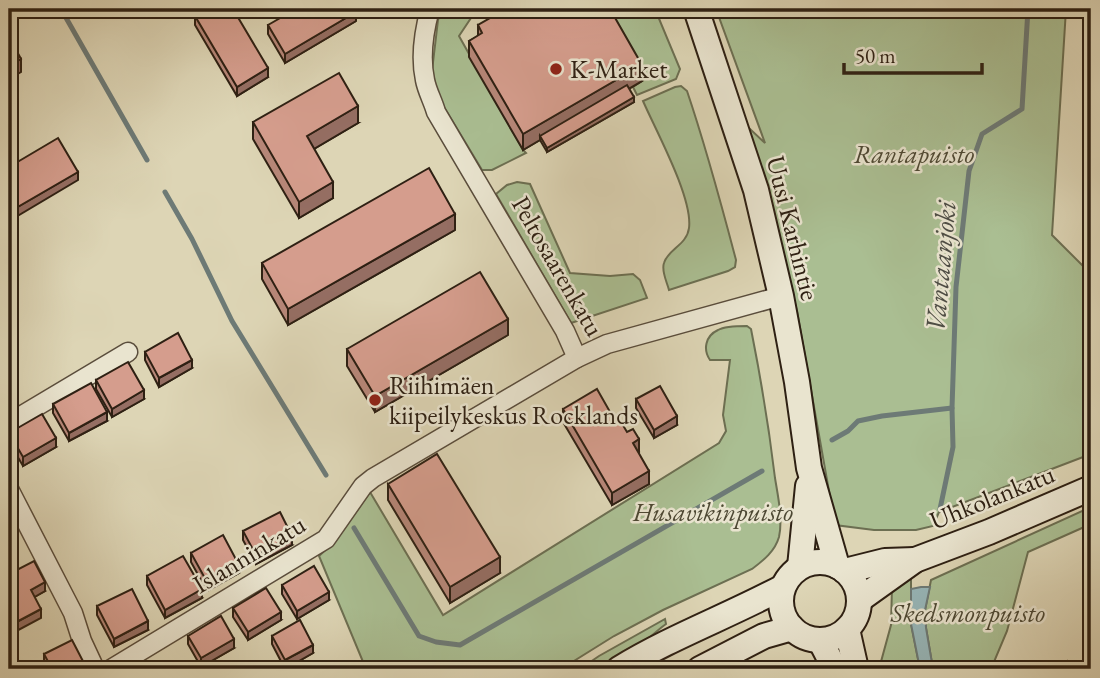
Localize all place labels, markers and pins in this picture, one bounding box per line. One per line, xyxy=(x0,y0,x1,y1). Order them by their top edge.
place label: K-Market xyxy=(570,52,667,86)
marker: K-Market xyxy=(548,61,564,77)
place label: Riihimäen kiipeilykeskus Rocklands xyxy=(389,368,638,432)
marker: Riihimäen kiipeilykeskus Rocklands xyxy=(367,392,383,408)

